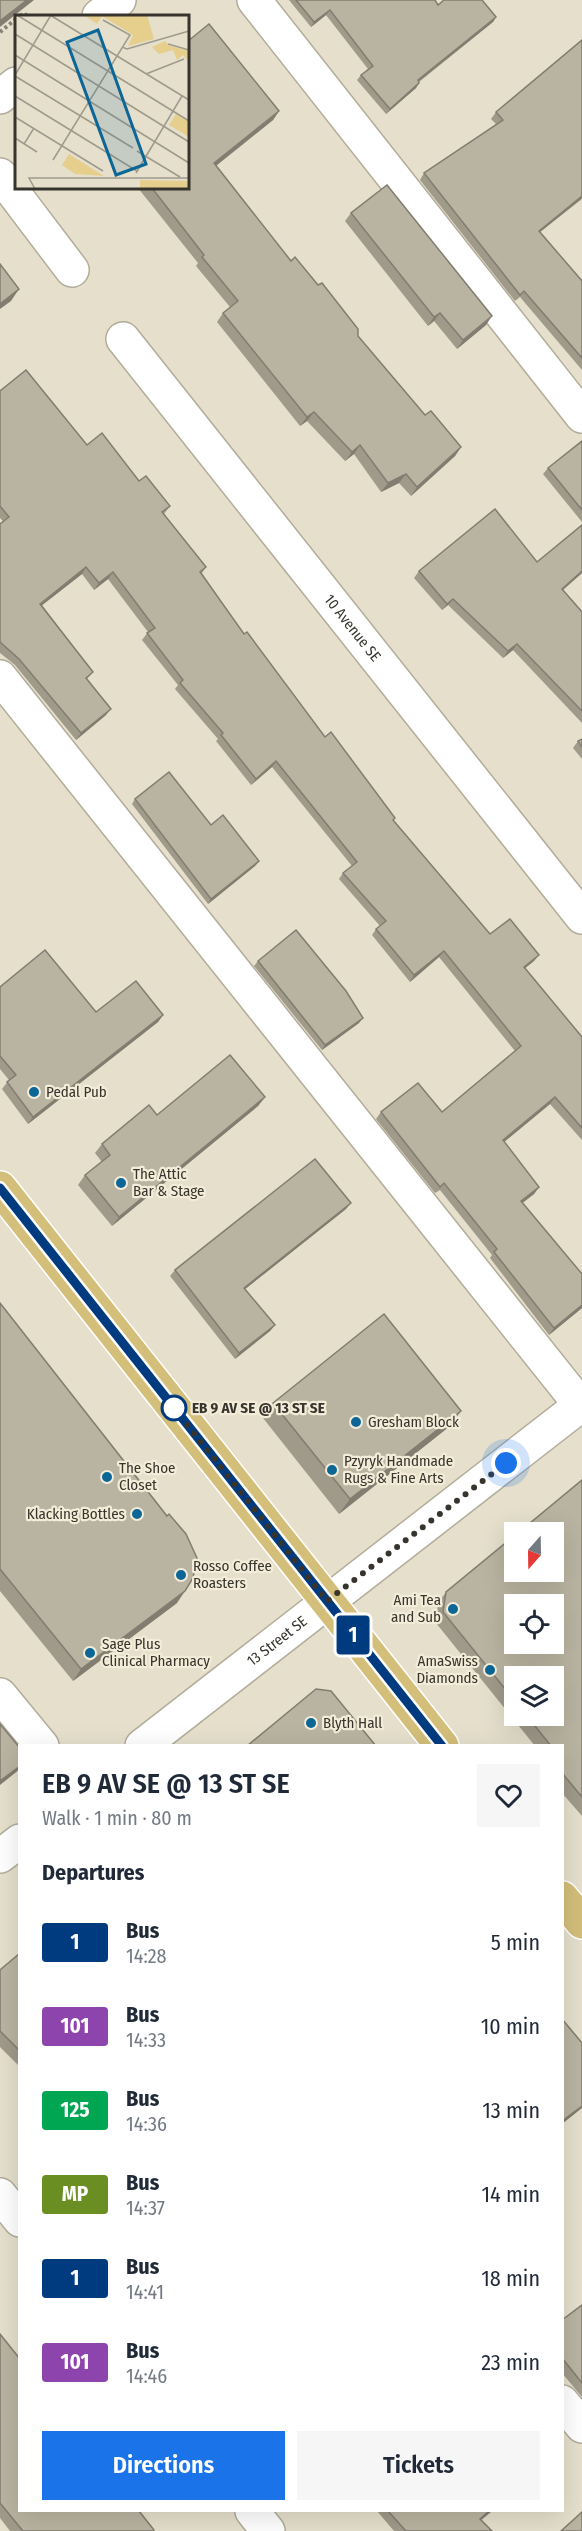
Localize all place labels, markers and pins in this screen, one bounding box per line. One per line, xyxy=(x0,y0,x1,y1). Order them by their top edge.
place label: Pedal Pub xyxy=(46,1083,107,1101)
marker: Pedal Pub xyxy=(27,1085,41,1099)
place label: The Attic Bar & Stage xyxy=(133,1165,204,1200)
marker: The Attic Bar & Stage xyxy=(114,1176,128,1190)
marker: EB 9 AV SE @ 13 ST SE xyxy=(161,1395,187,1421)
place label: EB 9 AV SE @ 13 ST SE xyxy=(192,1399,325,1417)
place label: Gresham Block xyxy=(368,1413,459,1431)
marker: Gresham Block xyxy=(349,1415,363,1429)
place label: Pzyryk Handmade Rugs & Fine Arts xyxy=(344,1452,453,1487)
place label: The Shoe Closet xyxy=(119,1459,175,1494)
marker: Pzyryk Handmade Rugs & Fine Arts xyxy=(325,1463,339,1477)
marker: The Shoe Closet xyxy=(100,1470,114,1484)
place label: Klacking Bottles xyxy=(27,1505,125,1523)
marker: Klacking Bottles xyxy=(130,1507,144,1521)
place label: Rosso Coffee Roasters xyxy=(193,1557,272,1592)
marker: Rosso Coffee Roasters xyxy=(174,1568,188,1582)
place label: Ami Tea and Sub xyxy=(391,1591,441,1626)
marker: Ami Tea and Sub xyxy=(446,1602,460,1616)
place label: Sage Plus Clinical Pharmacy xyxy=(102,1635,210,1670)
marker: Sage Plus Clinical Pharmacy xyxy=(83,1646,97,1660)
place label: AmaSwiss Diamonds xyxy=(416,1652,478,1687)
marker: AmaSwiss Diamonds xyxy=(483,1663,497,1677)
place label: Blyth Hall xyxy=(323,1714,382,1732)
marker: Blyth Hall xyxy=(304,1716,318,1730)

